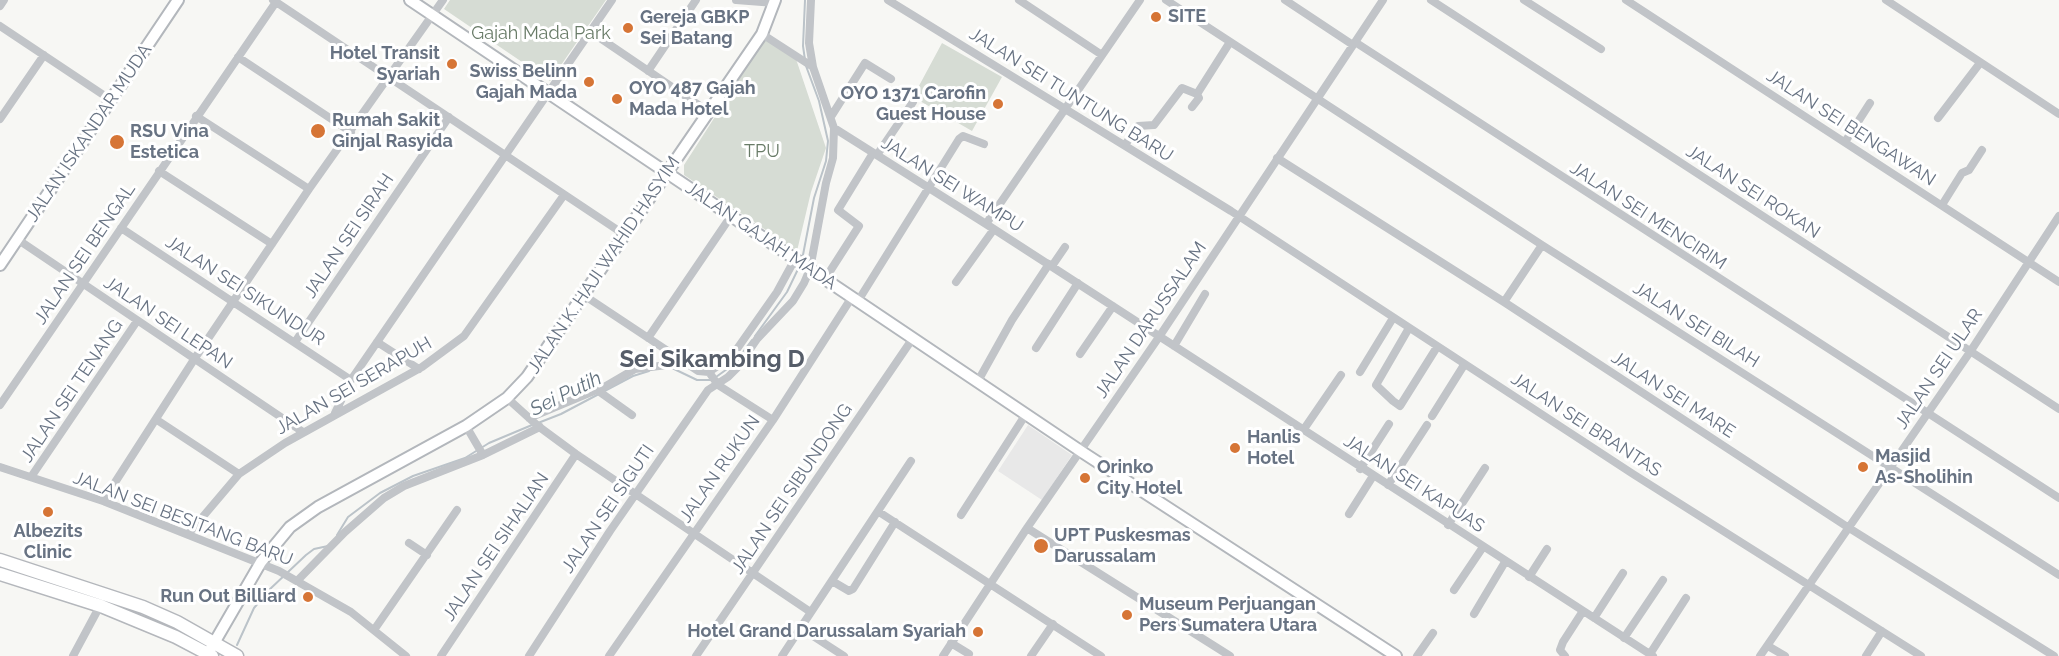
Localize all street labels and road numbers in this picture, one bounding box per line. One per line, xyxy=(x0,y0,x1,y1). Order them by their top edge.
street label: JALAN SEI TUNTUNG BARU xyxy=(965,23,1177,167)
street label: JALAN ISKANDAR MUDA xyxy=(21,40,157,226)
street label: JALAN SEI BENGAWAN xyxy=(1762,65,1940,191)
street label: JALAN SEI WAMPU xyxy=(877,133,1027,237)
street label: JALAN SEI ROKAN xyxy=(1682,141,1824,243)
street label: JALAN K. HAJI WAHID HASYIM xyxy=(523,152,685,378)
street label: JALAN SEI MENCIRIM xyxy=(1566,157,1730,275)
street label: JALAN SEI SIRAH xyxy=(299,170,399,302)
street label: JALAN GAJAH MADA xyxy=(681,177,841,295)
street label: JALAN SEI BENGAL xyxy=(30,180,140,328)
street label: JALAN SEI SIKUNDUR xyxy=(161,231,329,351)
street label: JALAN DARUSSALAM xyxy=(1091,238,1211,402)
street label: JALAN SEI LEPAN xyxy=(100,272,236,374)
street label: JALAN SEI BILAH xyxy=(1629,277,1763,373)
street label: JALAN SEI ULAR xyxy=(1891,305,1987,433)
street label: JALAN SEI TENANG xyxy=(16,316,128,466)
street label: JALAN SEI SERAPUH xyxy=(272,333,436,439)
street label: JALAN SEI MARE xyxy=(1607,347,1739,443)
street label: JALAN SEI BRANTAS xyxy=(1507,368,1665,482)
street label: JALAN SEI SIBUNDONG xyxy=(727,400,857,578)
street label: JALAN RUKUN xyxy=(675,411,765,527)
street label: JALAN SEI KAPUAS xyxy=(1340,430,1488,538)
street label: JALAN SEI SIGUTI xyxy=(557,441,659,577)
street label: JALAN SEI BESITANG BARU xyxy=(70,467,296,571)
street label: JALAN SEI SIHALIAN xyxy=(438,469,554,625)

